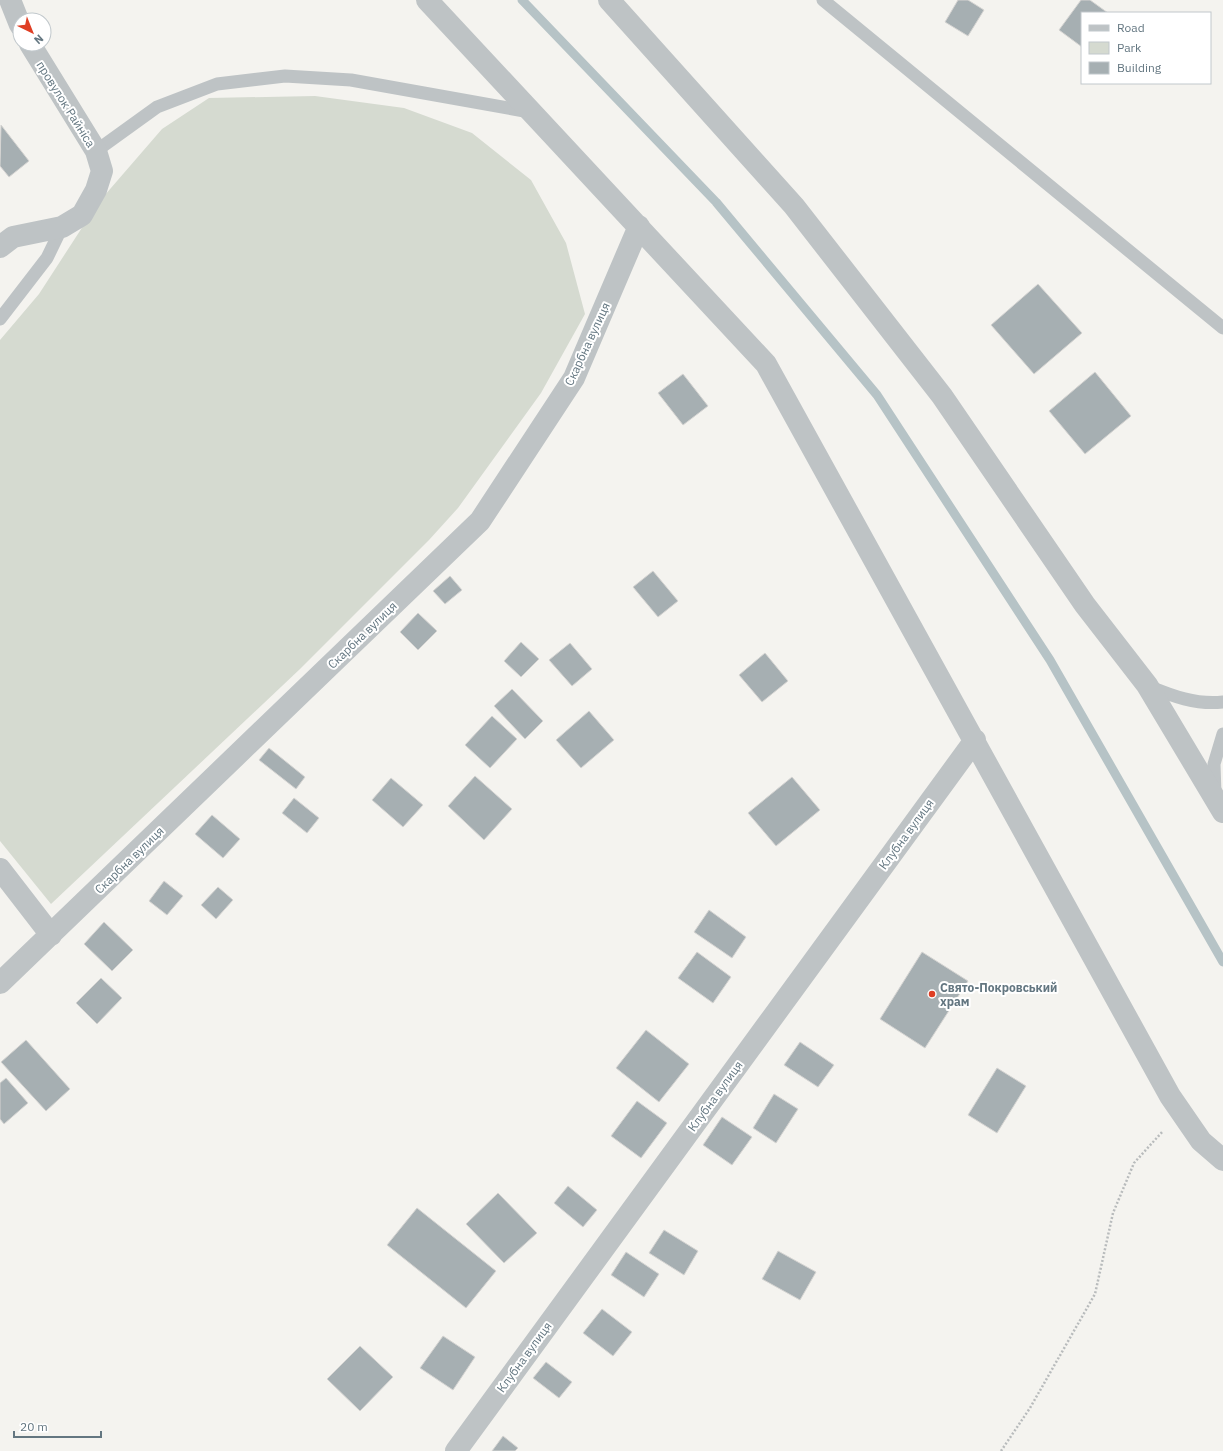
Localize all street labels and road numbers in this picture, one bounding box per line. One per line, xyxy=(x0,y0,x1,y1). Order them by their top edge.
street label: провулок Райніса xyxy=(33,58,99,150)
street label: Скарбна вулиця xyxy=(561,300,613,388)
street label: Скарбна вулиця xyxy=(324,598,400,672)
street label: Клубна вулиця xyxy=(875,796,937,872)
street label: Скарбна вулиця xyxy=(91,823,167,897)
street label: Клубна вулиця xyxy=(684,1058,746,1134)
street label: Клубна вулиця xyxy=(493,1319,555,1395)

